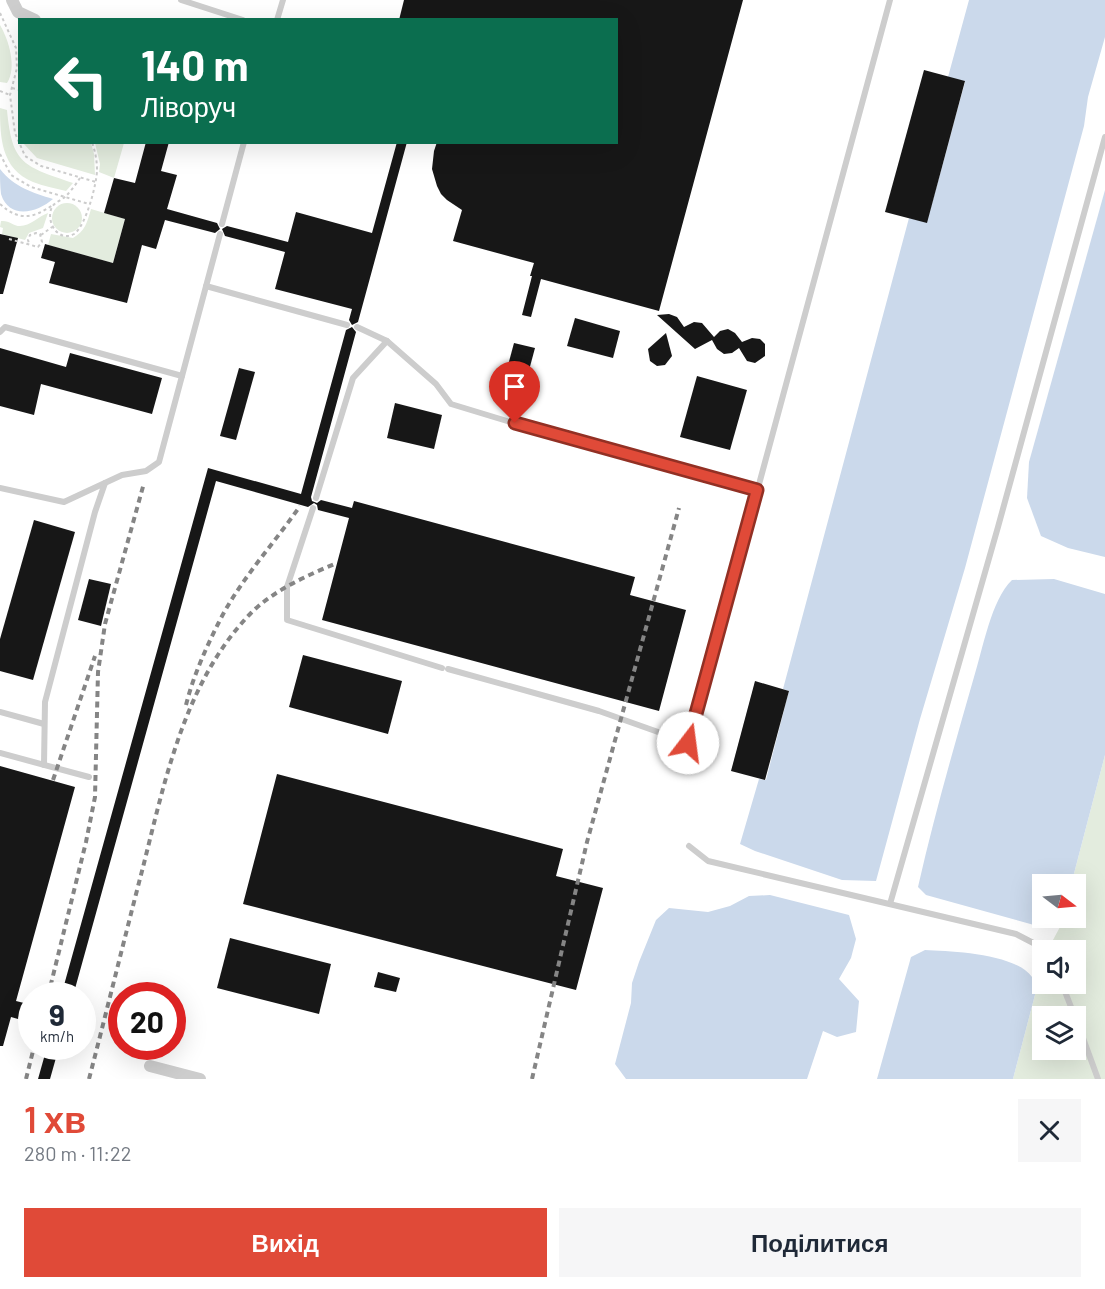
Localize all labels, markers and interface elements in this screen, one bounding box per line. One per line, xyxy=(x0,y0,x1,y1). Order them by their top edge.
text: 140 m xyxy=(141,39,249,89)
icon: left xyxy=(42,42,120,120)
text: Ліворуч xyxy=(141,90,236,122)
pin xyxy=(489,361,540,423)
icon: arrive xyxy=(498,370,531,403)
position arrow xyxy=(656,711,720,775)
north arrow xyxy=(1032,874,1086,928)
map controls xyxy=(1032,874,1086,1060)
button: sound xyxy=(1032,940,1086,994)
speed limit sign: 20 xyxy=(108,982,186,1060)
text: 9 xyxy=(49,996,65,1032)
button: layers xyxy=(1032,1006,1086,1060)
text: km/h xyxy=(40,1027,74,1045)
text: 1 хв xyxy=(24,1097,86,1140)
button: close xyxy=(1018,1099,1081,1162)
text: 280 m · 11:22 xyxy=(24,1141,131,1165)
button: Вихід xyxy=(24,1208,547,1277)
button: Поділитися xyxy=(559,1208,1081,1277)

